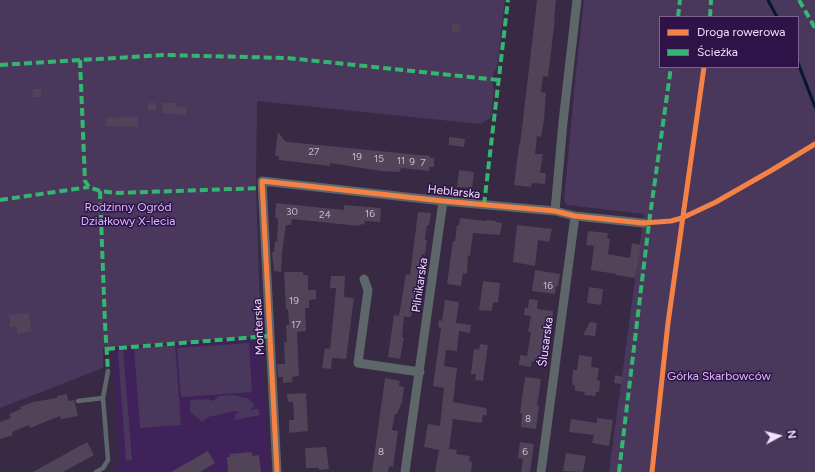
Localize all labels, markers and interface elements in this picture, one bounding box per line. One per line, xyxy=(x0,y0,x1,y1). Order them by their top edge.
legend xyxy=(659,16,799,68)
text: Droga rowerowa xyxy=(697,25,785,39)
text: Ścieżka xyxy=(697,45,738,59)
house number: 27 xyxy=(309,146,319,158)
house number: 19 xyxy=(352,151,362,163)
house number: 15 xyxy=(374,153,384,165)
house number: 11 xyxy=(397,155,405,167)
house number: 9 xyxy=(409,156,415,168)
house number: 7 xyxy=(420,157,426,169)
street label: Heblarska xyxy=(427,182,481,202)
park label: Rodzinny Ogród Działkowy X-lecia xyxy=(81,200,175,228)
house number: 30 xyxy=(286,206,298,218)
house number: 16 xyxy=(365,208,375,220)
house number: 24 xyxy=(319,209,331,221)
street label: Pilnikarska xyxy=(409,257,431,313)
house number: 16 xyxy=(543,280,553,292)
house number: 19 xyxy=(289,295,299,307)
street label: Monterska xyxy=(250,298,268,356)
street label: Ślusarska xyxy=(535,316,557,368)
house number: 17 xyxy=(291,319,301,331)
park label: Górka Skarbowców xyxy=(667,369,771,383)
house number: 8 xyxy=(525,413,531,425)
north arrow xyxy=(759,416,799,456)
text: N xyxy=(784,429,798,439)
house number: 8 xyxy=(378,446,384,458)
house number: 6 xyxy=(522,446,528,458)

